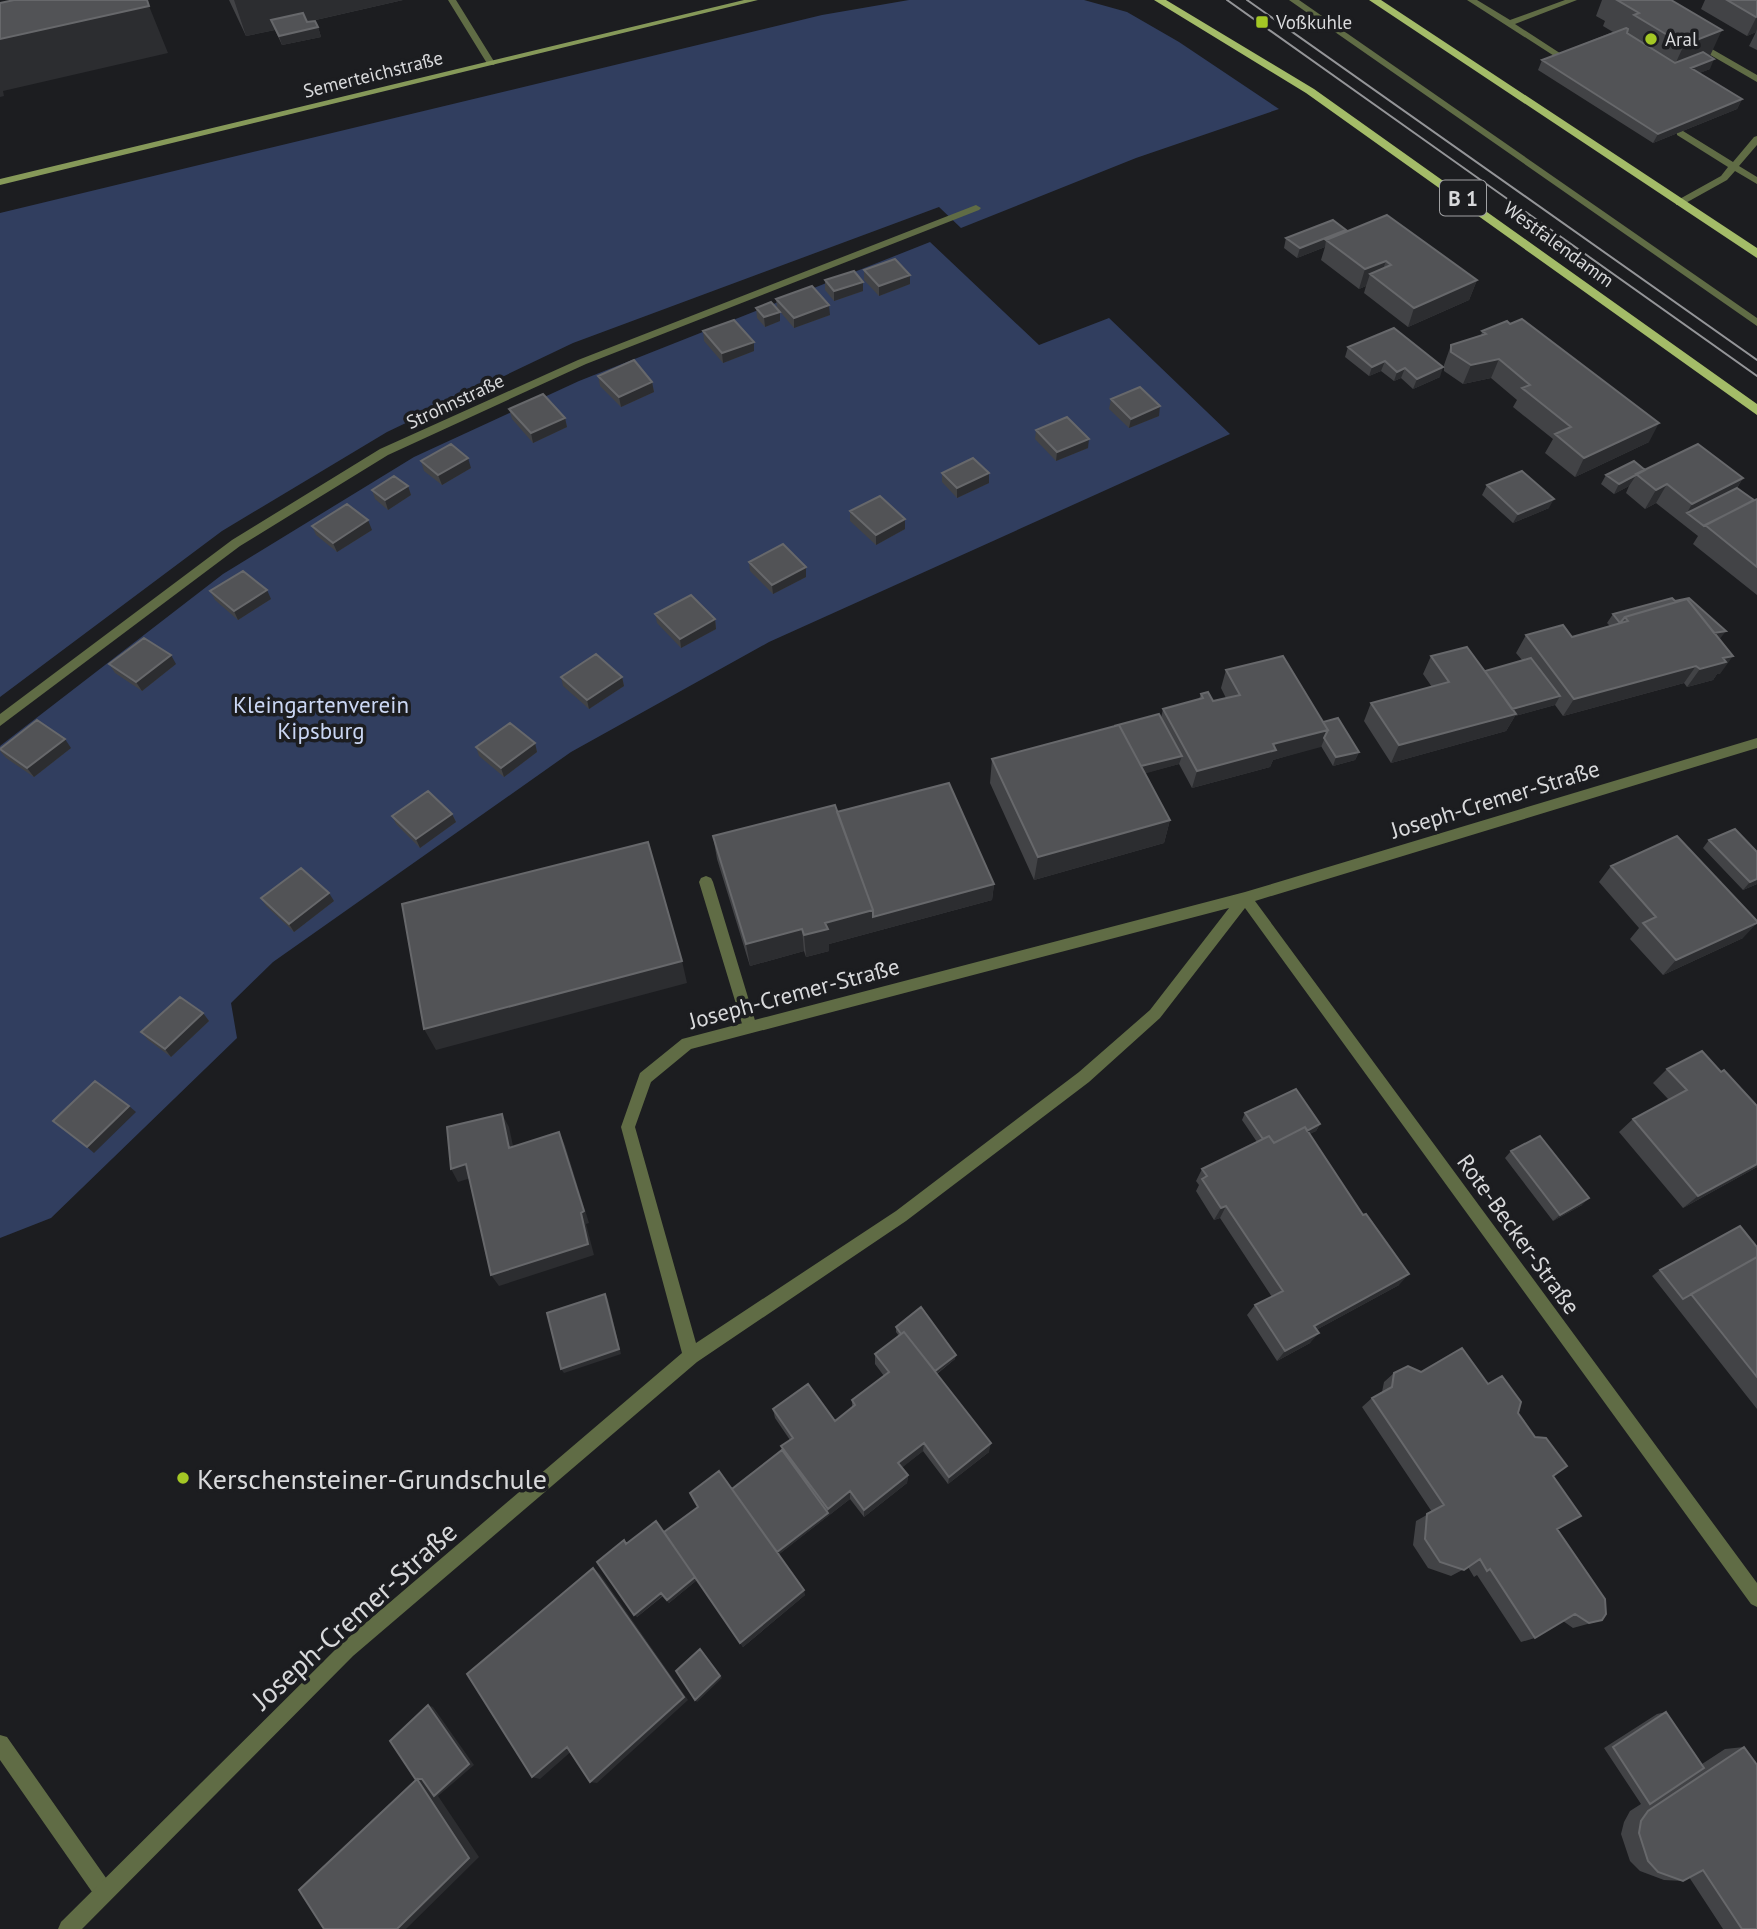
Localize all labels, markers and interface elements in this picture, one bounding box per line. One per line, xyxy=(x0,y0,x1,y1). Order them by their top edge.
place label: Voßkuhle xyxy=(1275,10,1352,34)
marker: Voßkuhle xyxy=(1254,14,1270,30)
place label: Aral xyxy=(1665,27,1698,51)
marker: Aral xyxy=(1643,31,1659,47)
street label: Semerteichstraße xyxy=(301,45,445,103)
road number: B 1 xyxy=(1440,180,1486,216)
street label: Westfalendamm xyxy=(1499,196,1619,292)
street label: Strohnstraße xyxy=(402,368,508,434)
park label: Kleingartenverein Kipsburg xyxy=(233,690,409,745)
street label: Joseph-Cremer-Straße xyxy=(1386,753,1603,845)
street label: Joseph-Cremer-Straße xyxy=(685,951,903,1035)
street label: Rote-Becker-Straße xyxy=(1451,1148,1587,1320)
place label: Kerschensteiner-Grundschule xyxy=(197,1460,547,1497)
marker: Kerschensteiner-Grundschule xyxy=(175,1470,191,1486)
street label: Joseph-Cremer-Straße xyxy=(243,1513,465,1718)

